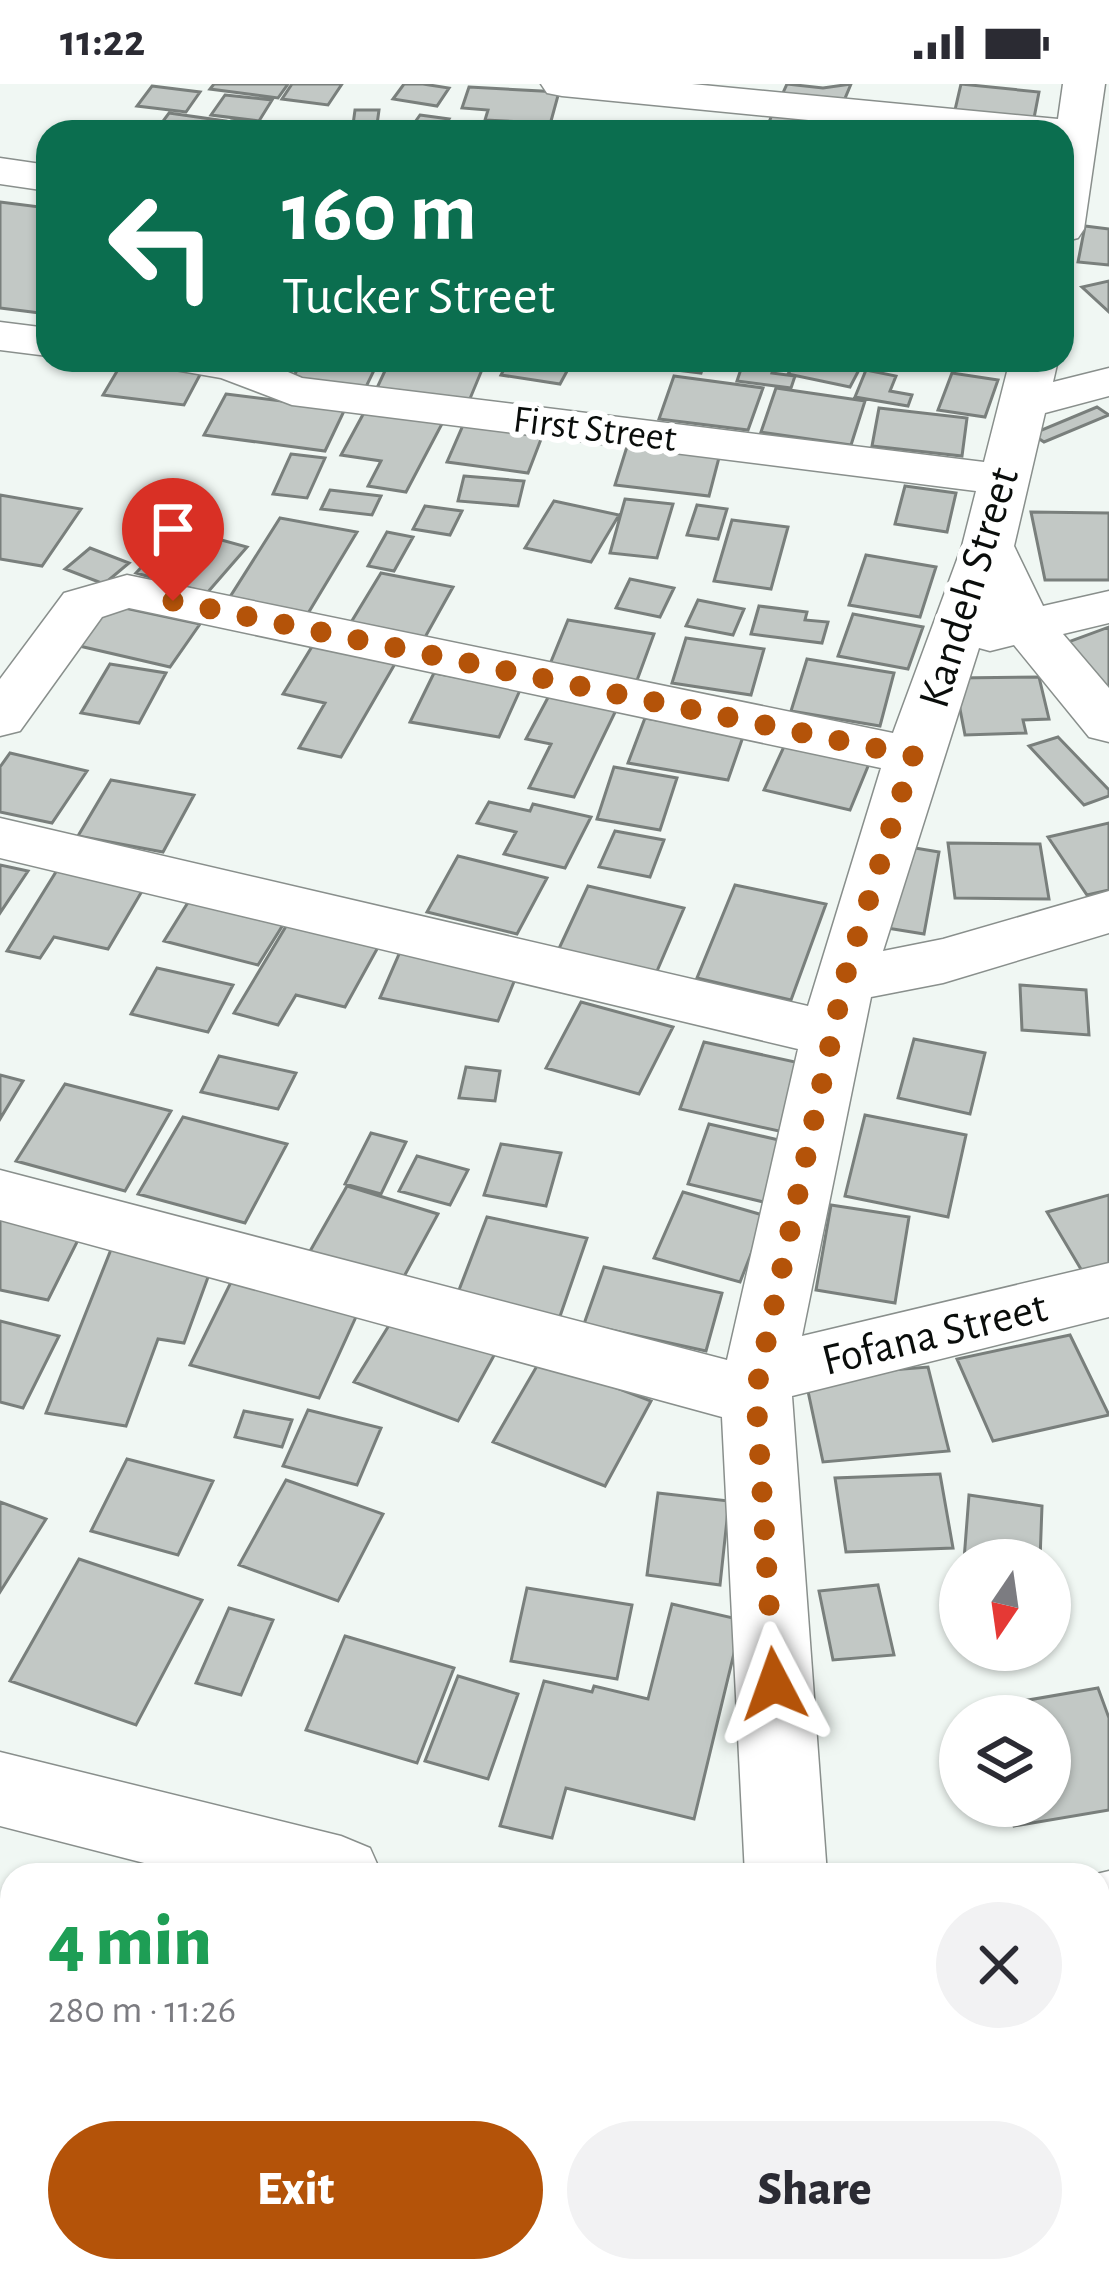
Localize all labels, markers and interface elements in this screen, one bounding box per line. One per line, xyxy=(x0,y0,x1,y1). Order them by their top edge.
text: 11:22 xyxy=(60,19,145,64)
icon: left xyxy=(84,168,240,324)
text: 160 m xyxy=(282,172,477,256)
text: Tucker Street xyxy=(282,270,555,324)
street label: First Street xyxy=(511,400,678,459)
street label: Kandeh Street xyxy=(912,462,1027,713)
pin xyxy=(122,478,224,601)
icon: arrive xyxy=(140,496,206,562)
street label: Fofana Street xyxy=(818,1285,1052,1384)
north arrow xyxy=(939,1539,1071,1671)
map controls xyxy=(939,1539,1071,1827)
position arrow xyxy=(711,1621,837,1747)
button: layers xyxy=(939,1695,1071,1827)
button: close xyxy=(936,1902,1062,2028)
text: 4 min xyxy=(48,1906,212,1978)
text: 280 m · 11:26 xyxy=(48,1991,236,2030)
button: Exit xyxy=(48,2121,543,2259)
button: Share xyxy=(567,2121,1062,2259)

